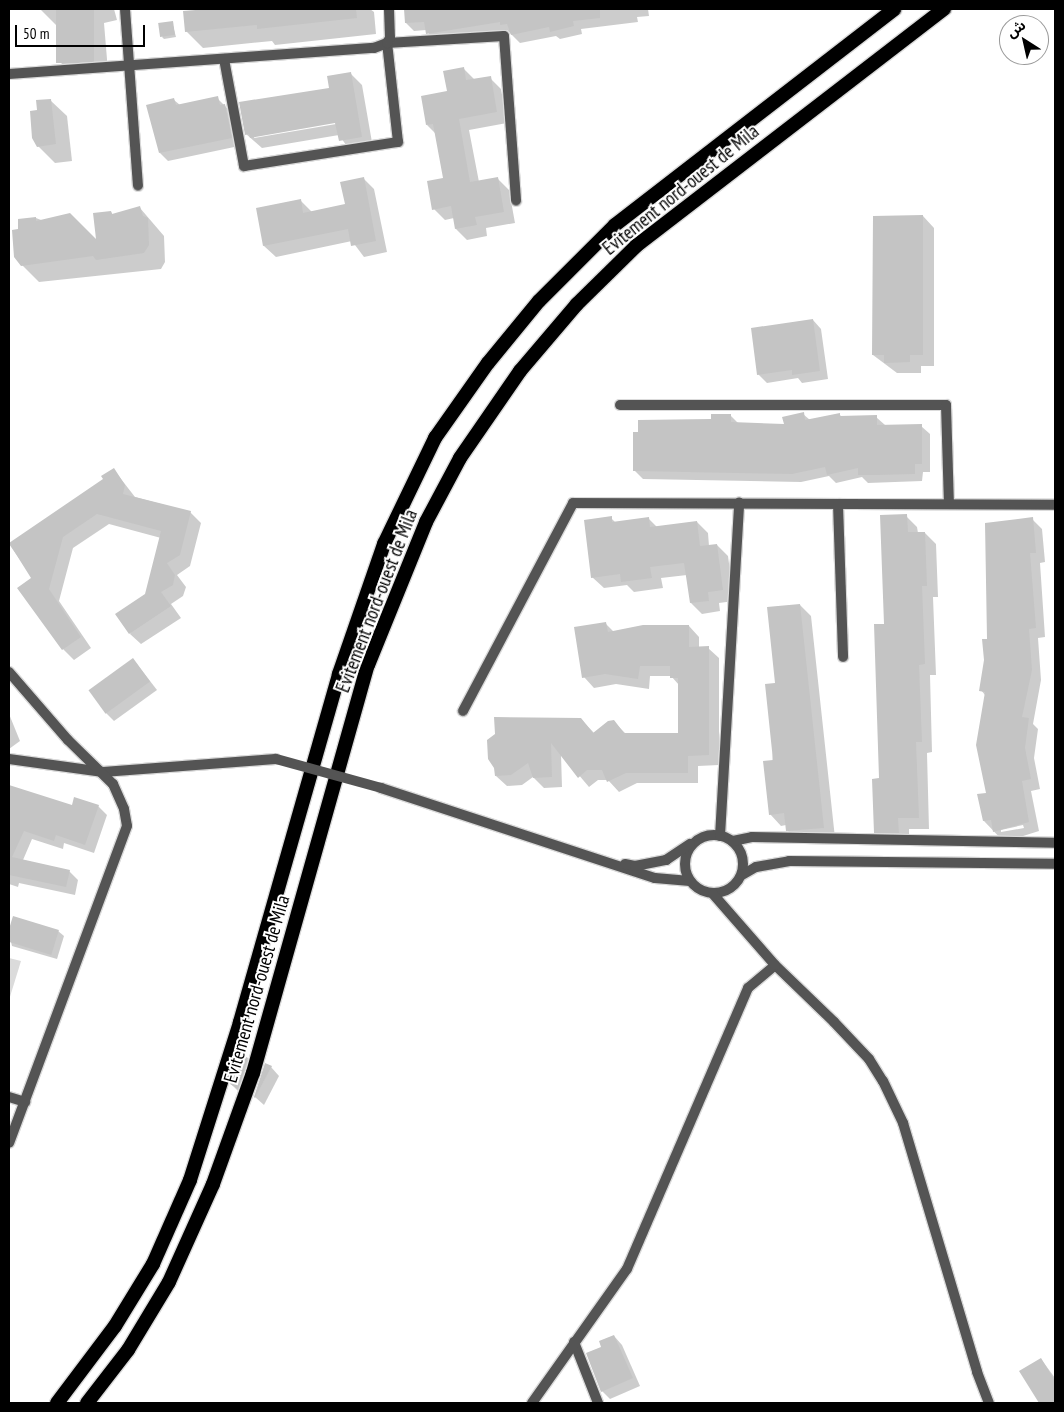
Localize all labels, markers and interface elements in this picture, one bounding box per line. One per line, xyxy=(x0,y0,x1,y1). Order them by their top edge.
scale bar xyxy=(18,15,148,47)
north arrow xyxy=(999,15,1049,65)
text: ش xyxy=(1003,16,1029,41)
text: 50 m xyxy=(23,24,49,43)
street label: Evitement nord-ouest de Mila xyxy=(598,120,764,260)
street label: Evitement nord-ouest de Mila xyxy=(332,506,422,696)
street label: Evitement nord-ouest de Mila xyxy=(219,893,295,1085)

